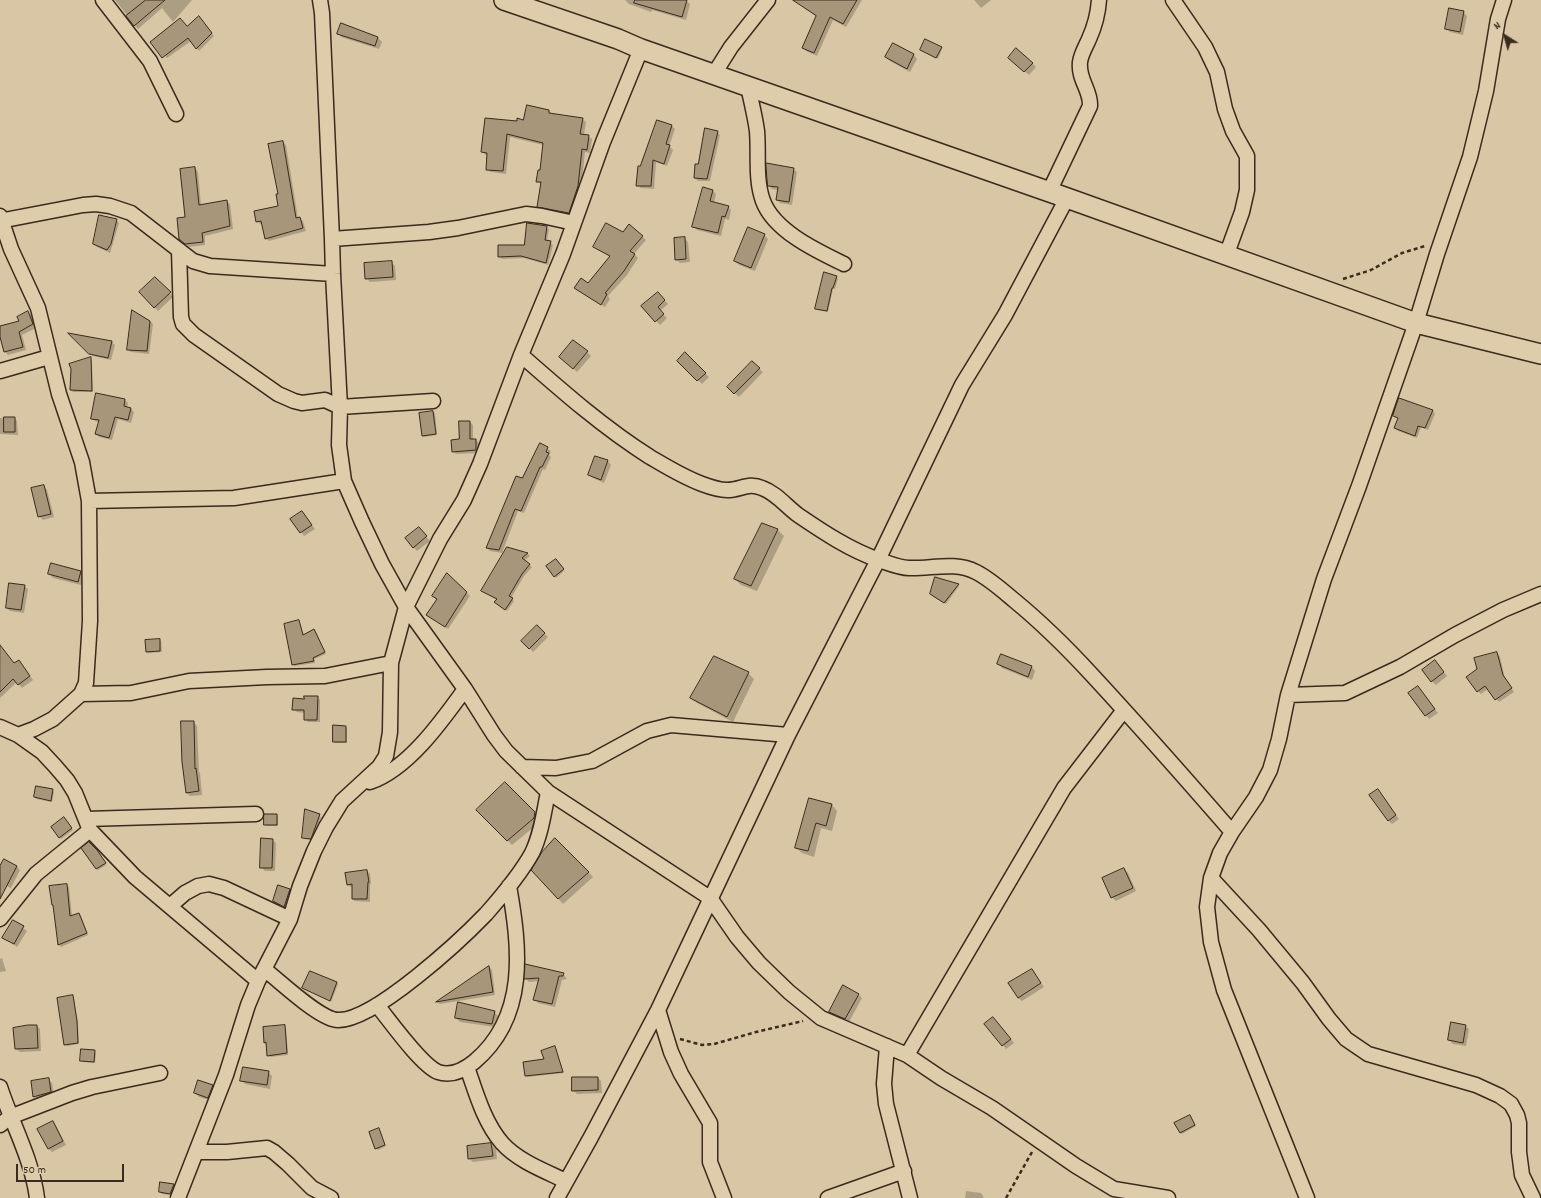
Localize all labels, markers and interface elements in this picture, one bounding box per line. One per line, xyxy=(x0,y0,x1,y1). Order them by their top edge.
north arrow xyxy=(1485,16,1525,56)
text: N xyxy=(1491,18,1505,34)
scale bar xyxy=(18,1156,126,1182)
text: 50 m xyxy=(23,1162,46,1179)

